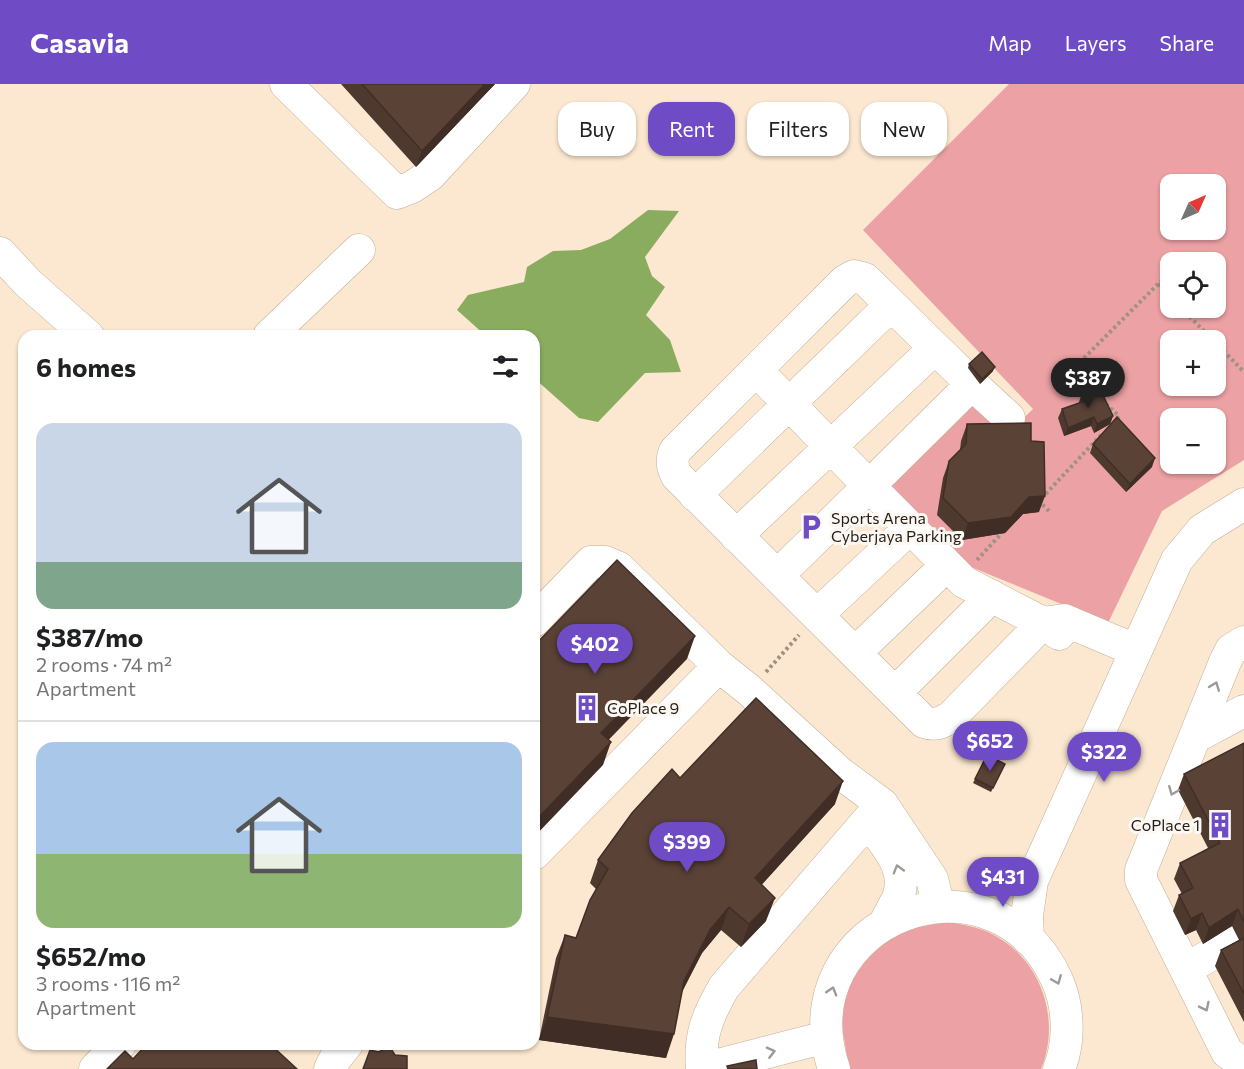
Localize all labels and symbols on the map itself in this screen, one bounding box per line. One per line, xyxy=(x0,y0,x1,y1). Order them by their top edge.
north arrow xyxy=(1160,174,1226,240)
pin: $387 xyxy=(1052,358,1124,409)
place label: Sports Arena Cyberjaya Parking xyxy=(831,508,962,545)
parking icon: Sports Arena Cyberjaya Parking xyxy=(796,512,826,542)
pin: $402 xyxy=(559,624,631,675)
one-way arrow xyxy=(1208,681,1220,692)
building icon: CoPlace 9 xyxy=(572,693,602,723)
place label: CoPlace 9 xyxy=(607,698,679,717)
pin: $652 xyxy=(954,721,1026,772)
pin: $322 xyxy=(1068,732,1140,783)
one-way arrow xyxy=(1168,785,1180,796)
building icon: CoPlace 1 xyxy=(1205,810,1235,840)
place label: CoPlace 1 xyxy=(1131,815,1200,834)
pin: $399 xyxy=(651,822,723,873)
pin: $431 xyxy=(967,857,1039,908)
one-way arrow xyxy=(893,864,905,875)
one-way arrow xyxy=(1050,974,1062,985)
one-way arrow xyxy=(825,986,837,997)
one-way arrow xyxy=(1197,1001,1209,1012)
one-way arrow xyxy=(766,1046,776,1059)

